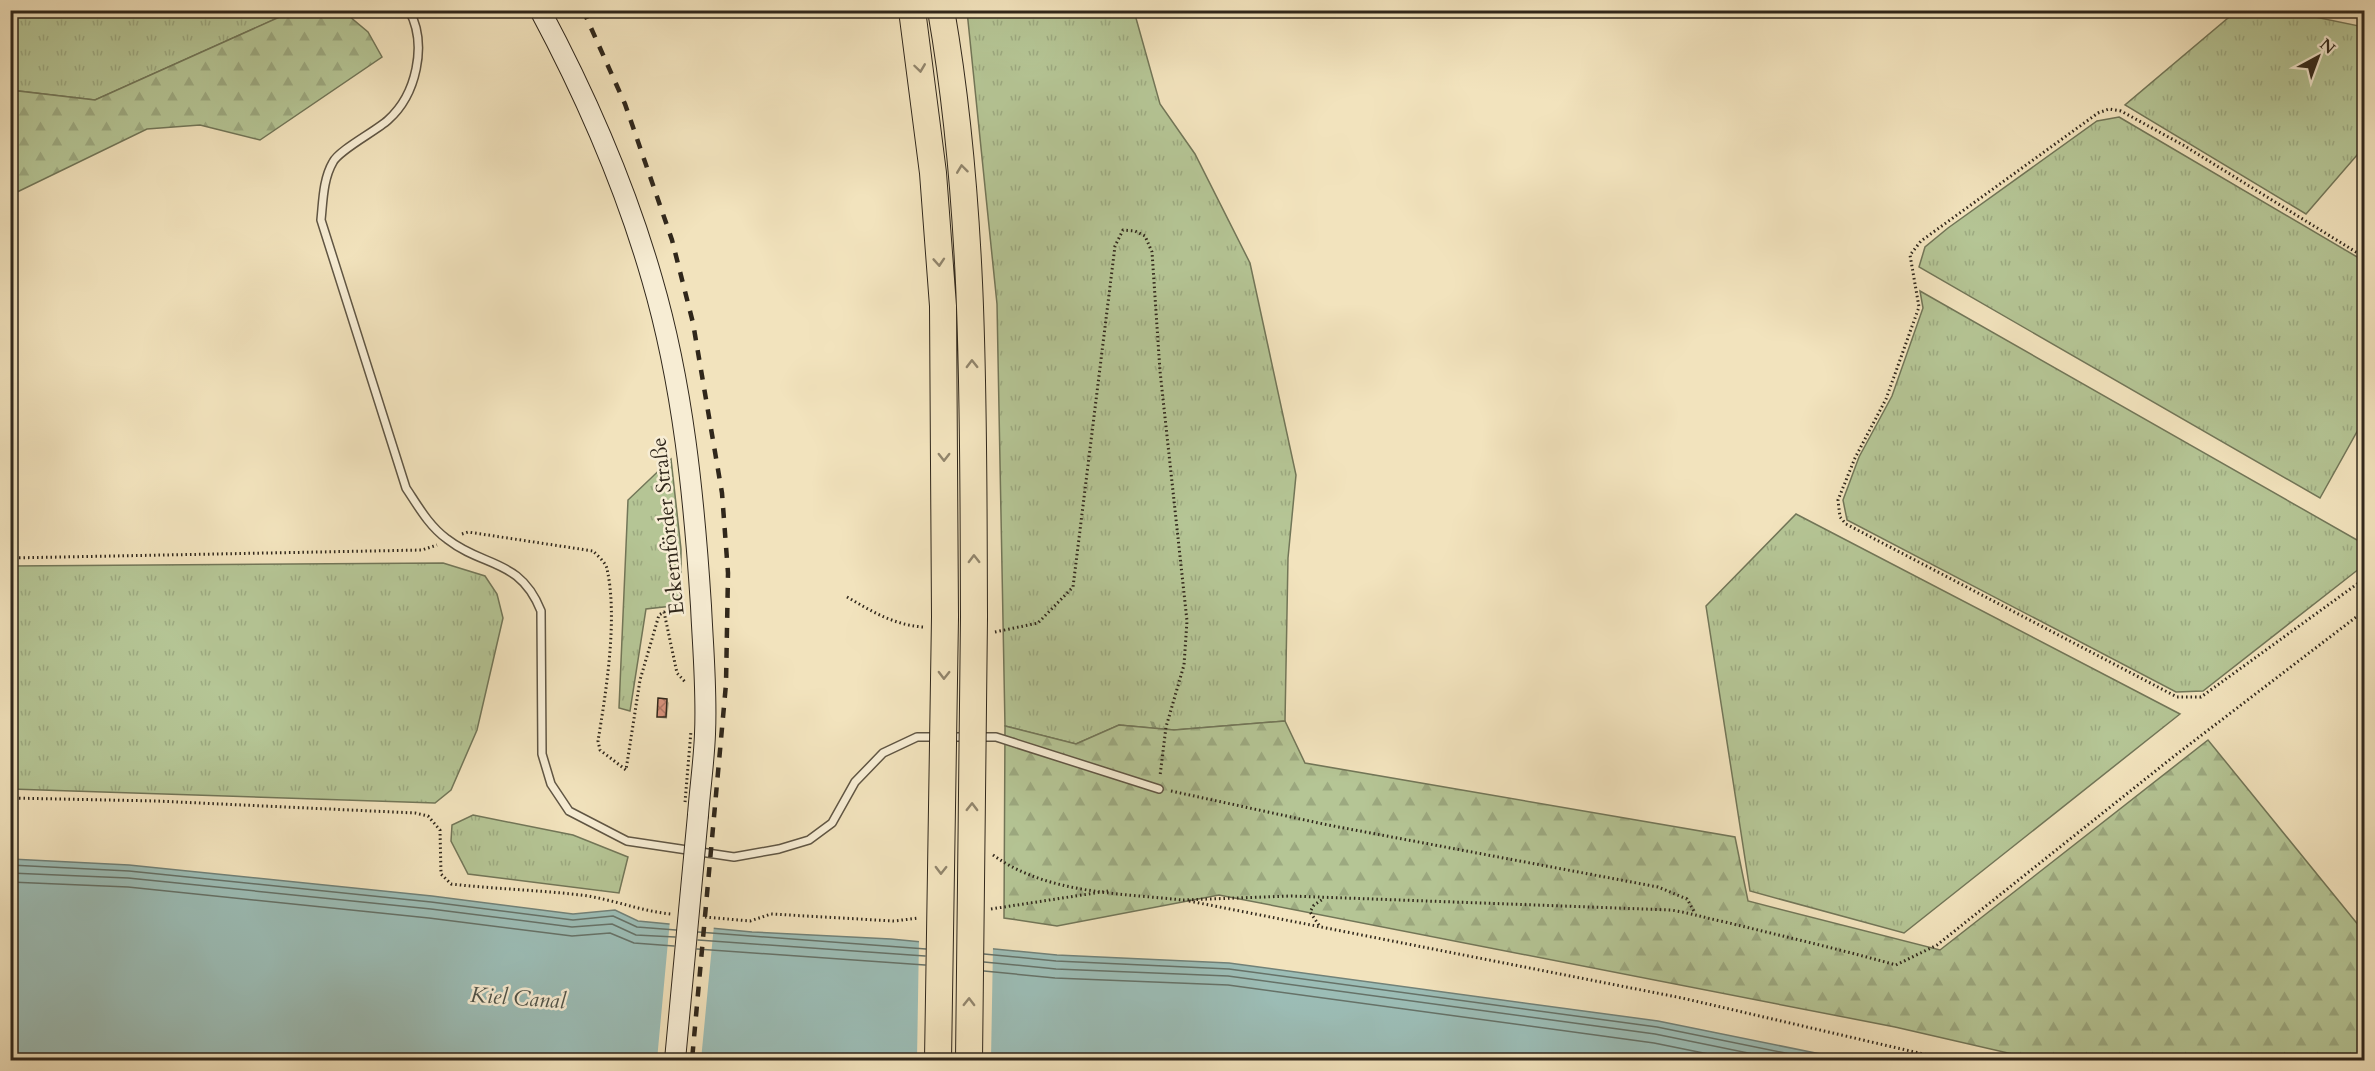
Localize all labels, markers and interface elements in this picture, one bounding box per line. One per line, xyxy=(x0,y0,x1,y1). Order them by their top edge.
north arrow xyxy=(2288,27,2348,87)
text: N xyxy=(2315,34,2340,59)
one-way arrow xyxy=(913,64,925,73)
one-way arrow xyxy=(956,165,969,174)
one-way arrow xyxy=(933,258,946,267)
one-way arrow xyxy=(966,359,978,368)
street label: Eckernförder Straße xyxy=(644,436,692,616)
one-way arrow xyxy=(938,453,950,462)
one-way arrow xyxy=(968,554,980,563)
one-way arrow xyxy=(938,671,950,680)
one-way arrow xyxy=(966,803,978,812)
one-way arrow xyxy=(935,866,947,875)
water label: Kiel Canal xyxy=(469,980,568,1016)
one-way arrow xyxy=(963,998,975,1007)

